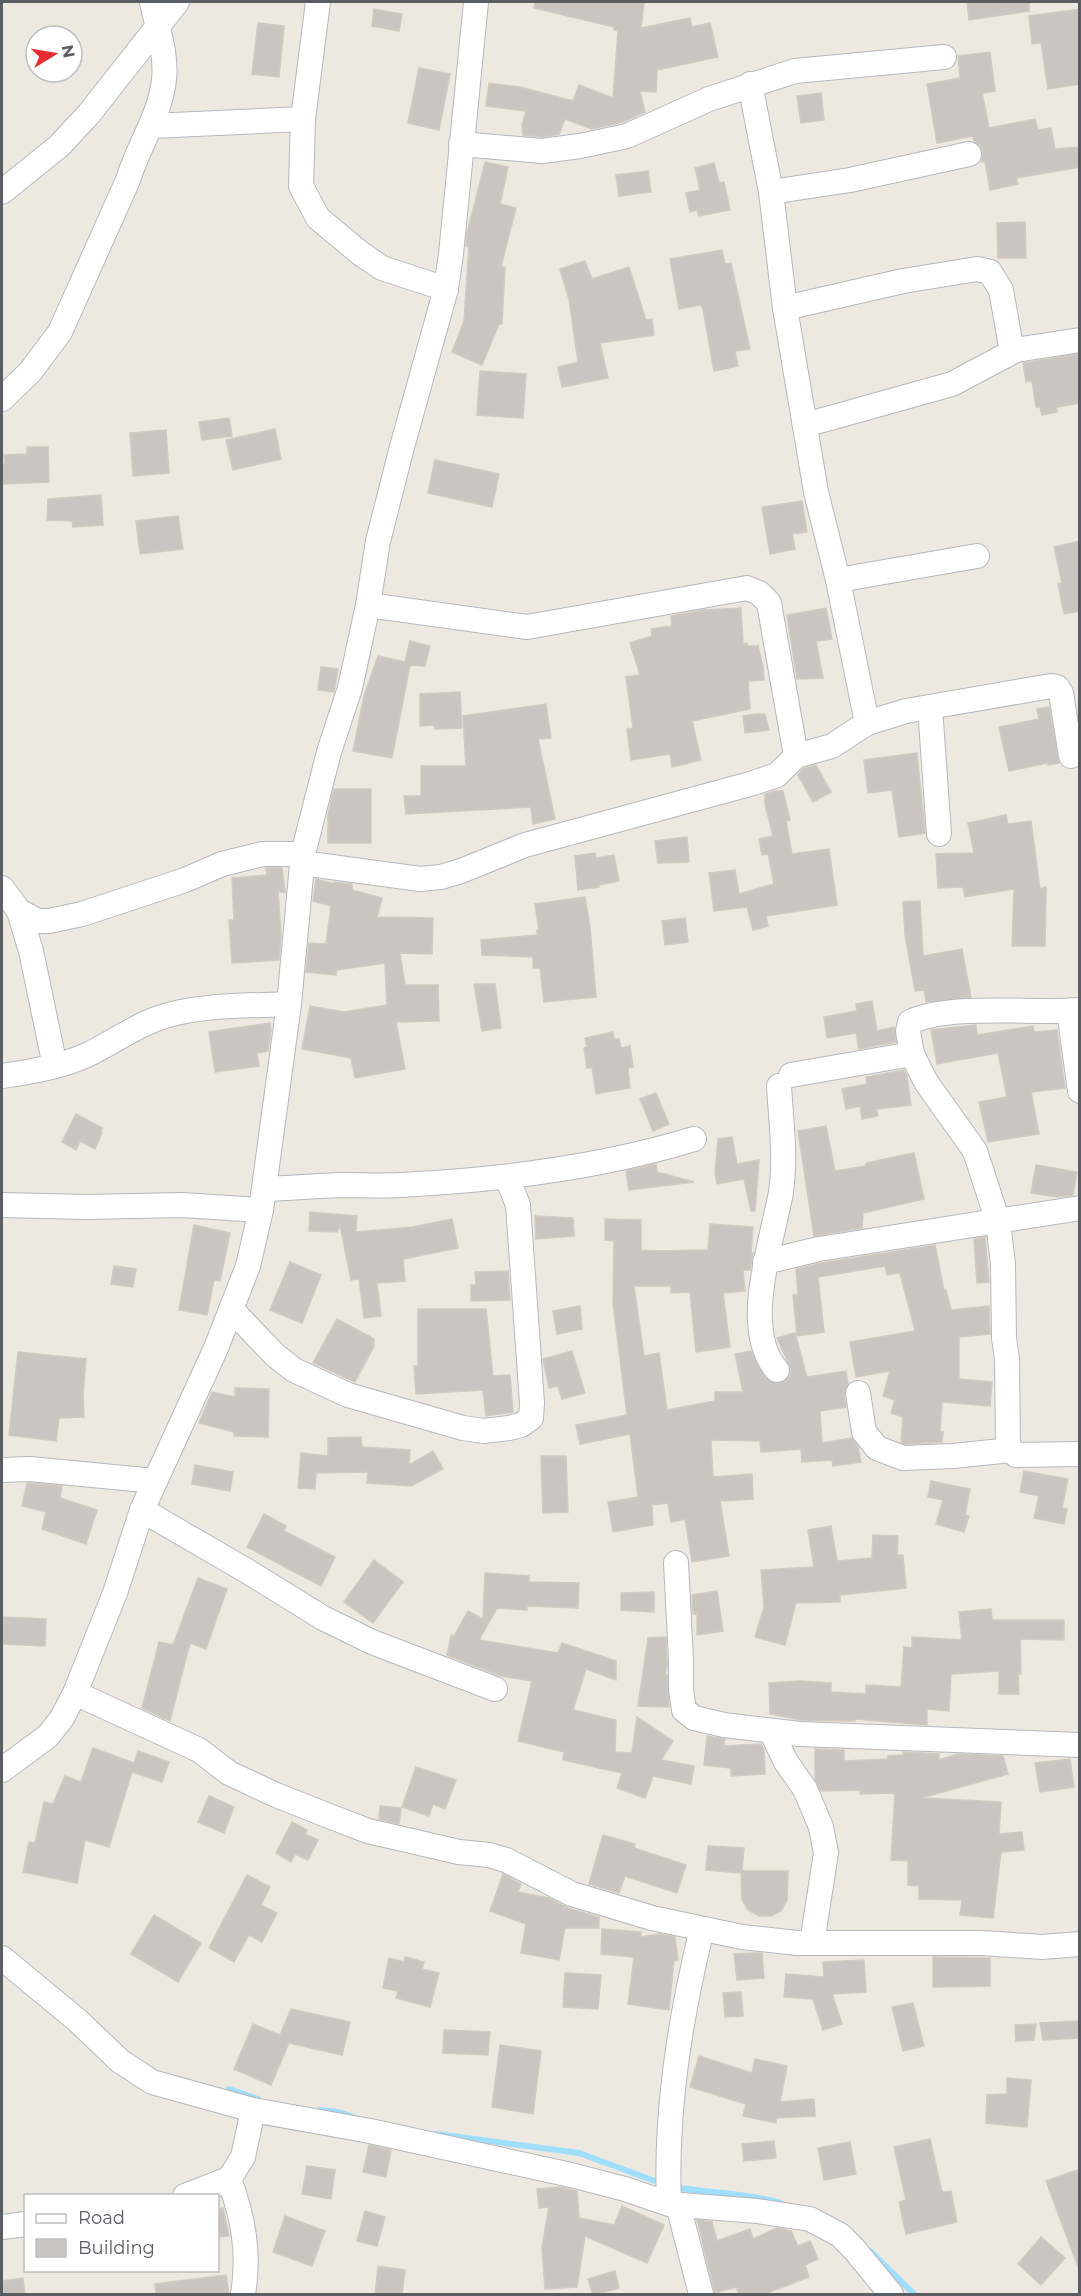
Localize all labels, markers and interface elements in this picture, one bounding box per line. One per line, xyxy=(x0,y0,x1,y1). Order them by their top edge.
north arrow xyxy=(24,24,84,84)
text: N xyxy=(58,43,79,59)
legend xyxy=(24,2194,219,2272)
text: Road xyxy=(78,2207,125,2229)
text: Building xyxy=(78,2237,155,2259)

